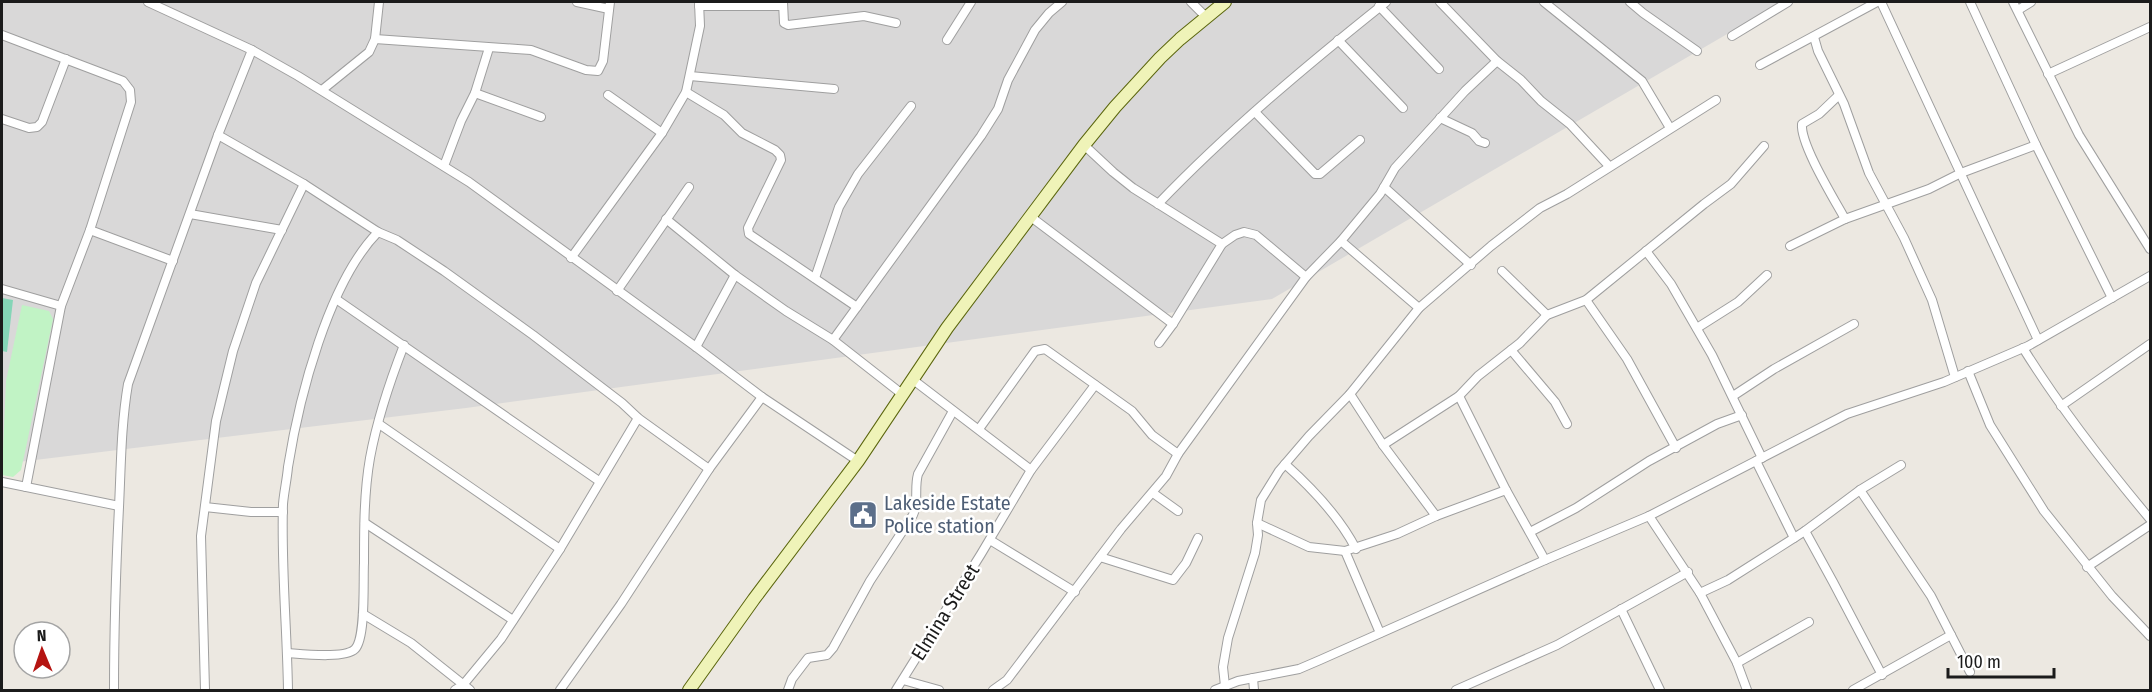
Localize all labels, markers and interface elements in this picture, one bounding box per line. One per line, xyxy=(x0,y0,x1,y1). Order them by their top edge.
place label: Lakeside Estate Police station xyxy=(884,491,1011,538)
public building icon: Lakeside Estate Police station xyxy=(847,499,879,531)
street label: Elmina Street xyxy=(906,559,984,665)
north arrow xyxy=(12,620,72,680)
text: N xyxy=(36,626,47,645)
scale bar xyxy=(1948,641,2054,679)
text: 100 m xyxy=(1957,651,2001,673)

